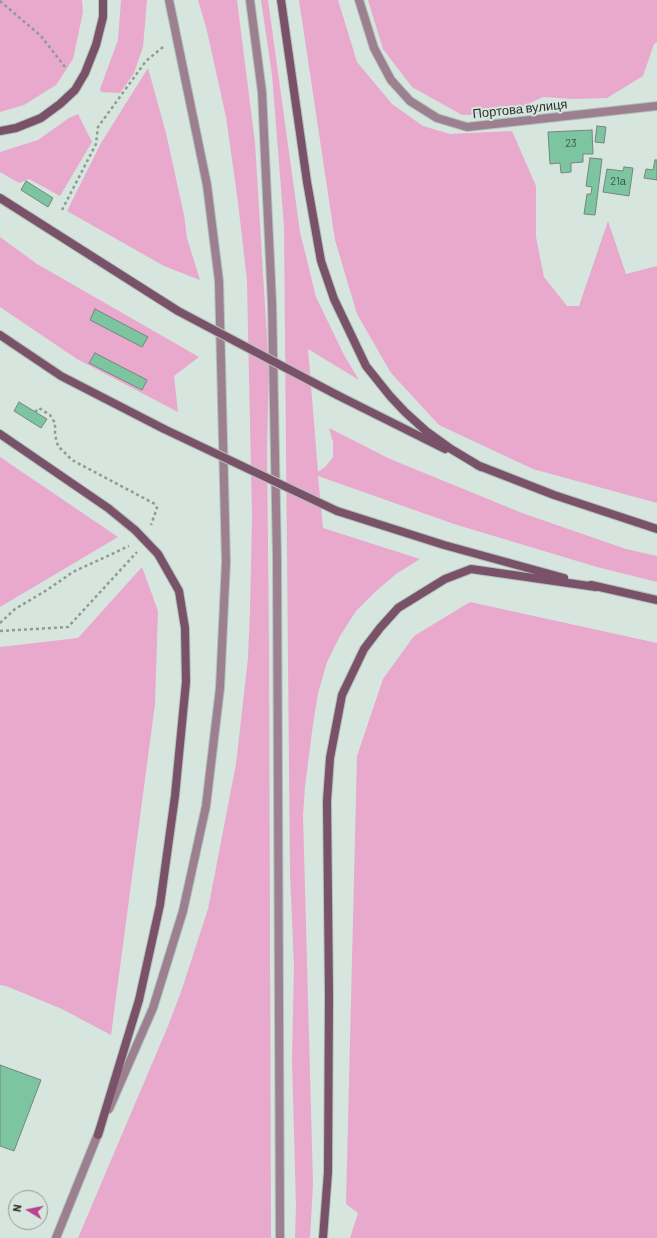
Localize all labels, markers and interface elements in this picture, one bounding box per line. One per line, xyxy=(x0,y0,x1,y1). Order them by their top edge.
street label: Портова вулиця xyxy=(472,96,568,122)
house number: 23 xyxy=(565,136,577,150)
house number: 21а xyxy=(610,174,626,188)
north arrow xyxy=(8,1190,48,1230)
text: N xyxy=(10,1203,24,1213)

